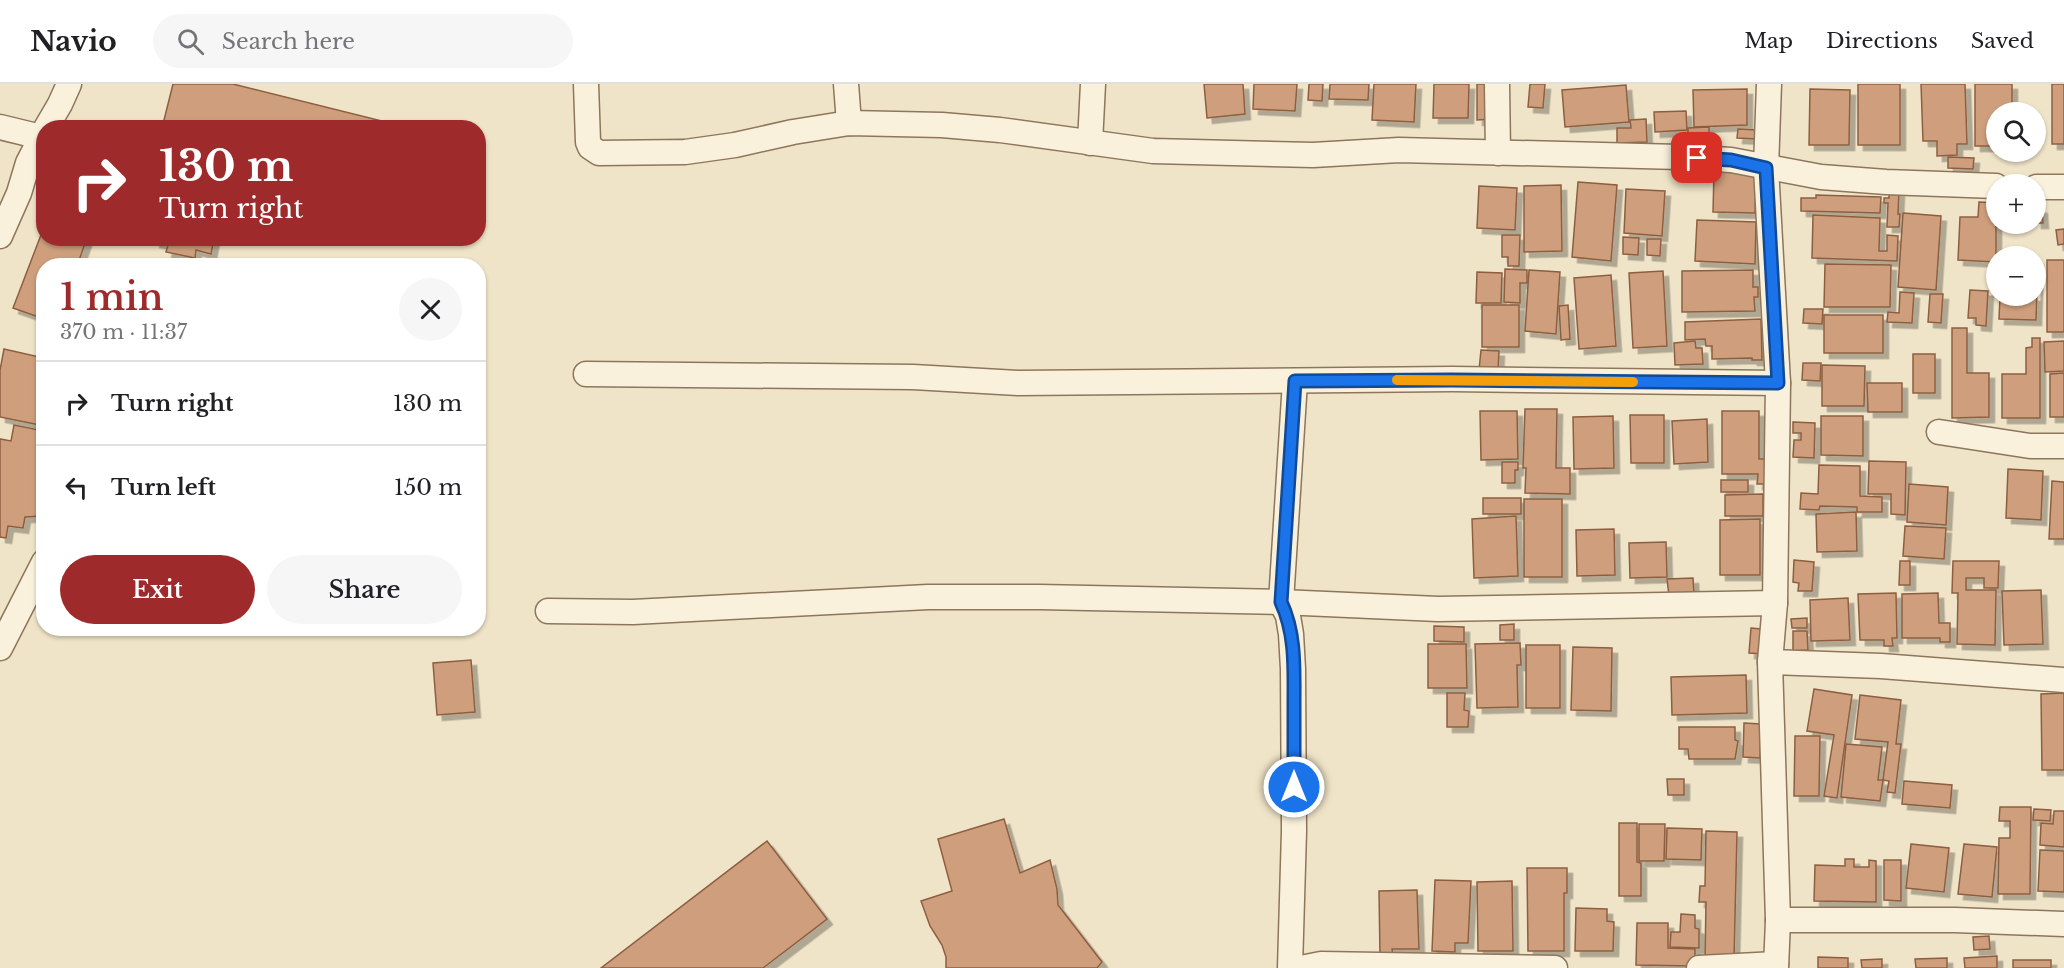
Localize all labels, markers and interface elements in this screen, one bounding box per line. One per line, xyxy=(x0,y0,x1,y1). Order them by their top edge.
search box xyxy=(153,14,573,68)
text: Navio xyxy=(30,24,117,59)
icon: search xyxy=(174,25,207,58)
text: Search here xyxy=(222,28,355,55)
text: Map xyxy=(1744,28,1793,54)
text: Directions xyxy=(1826,28,1938,54)
text: Saved xyxy=(1971,28,2034,54)
map controls xyxy=(1986,102,2046,306)
button: search xyxy=(1986,102,2046,162)
pin xyxy=(1671,132,1722,183)
text: 130 m xyxy=(159,140,293,192)
icon: arrive xyxy=(1680,141,1713,174)
icon: right xyxy=(60,144,138,222)
button: + xyxy=(1986,174,2046,234)
text: Turn right xyxy=(159,192,303,225)
button: − xyxy=(1986,246,2046,306)
text: 1 min xyxy=(60,275,164,320)
button: close xyxy=(399,278,462,341)
text: 370 m · 11:37 xyxy=(60,320,187,344)
icon: right xyxy=(60,387,93,420)
text: Turn right xyxy=(111,390,233,417)
text: 130 m xyxy=(393,390,462,417)
icon: left xyxy=(60,471,93,504)
text: Turn left xyxy=(111,474,216,501)
text: 150 m xyxy=(394,474,462,501)
button: Exit xyxy=(60,555,255,624)
button: Share xyxy=(267,555,462,624)
position arrow xyxy=(1262,755,1326,819)

